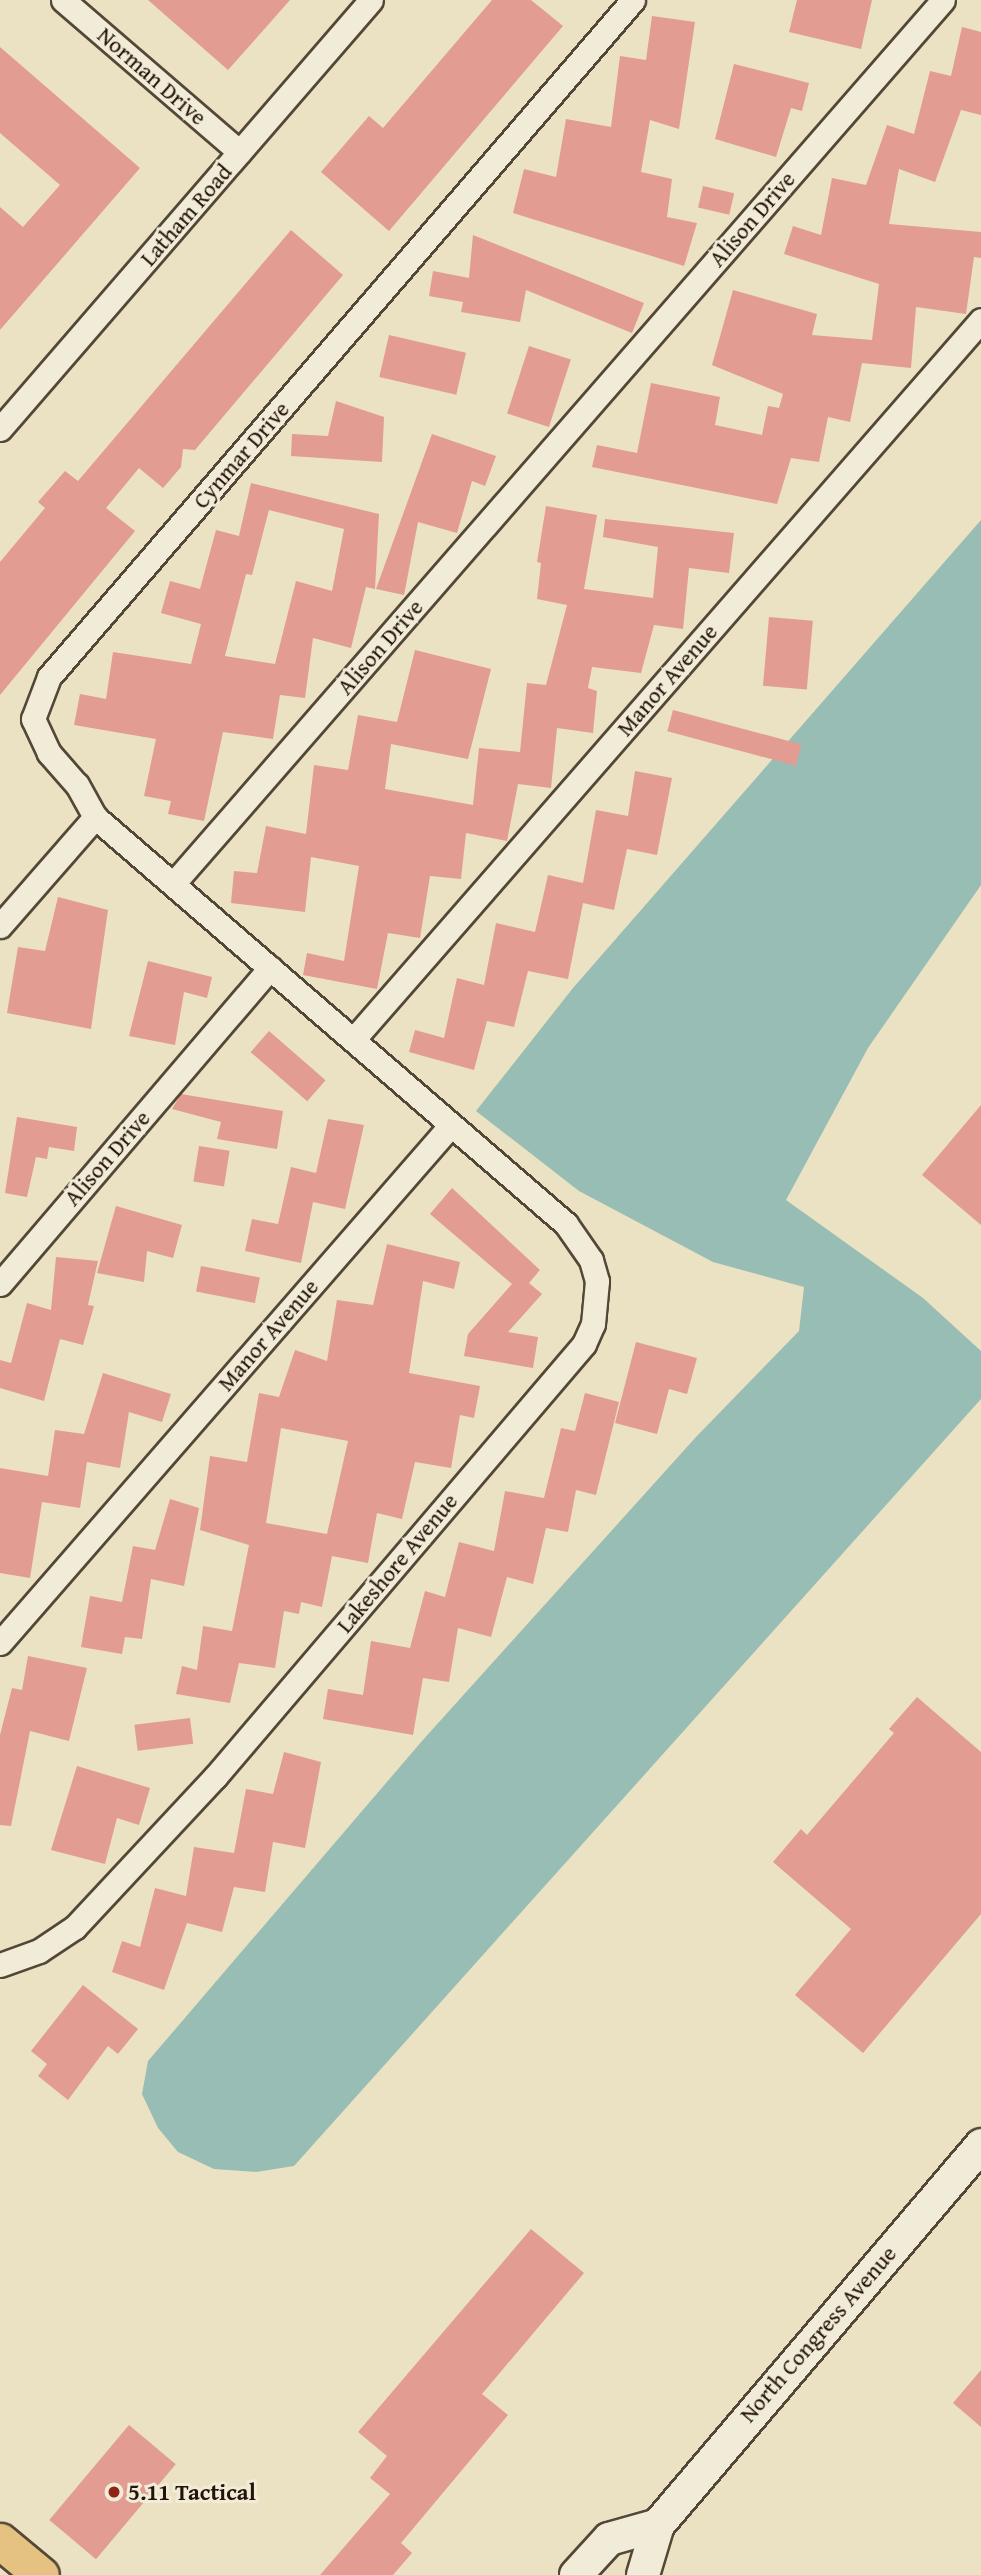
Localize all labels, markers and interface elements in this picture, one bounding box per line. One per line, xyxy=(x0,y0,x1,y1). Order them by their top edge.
street label: Norman Drive xyxy=(92,21,212,131)
street label: Latham Road xyxy=(134,158,238,272)
street label: Alison Drive xyxy=(703,166,801,272)
street label: Cynmar Drive xyxy=(187,396,295,514)
street label: Alison Drive xyxy=(331,594,429,700)
street label: Manor Avenue xyxy=(611,618,723,742)
street label: Alison Drive xyxy=(58,1105,156,1211)
street label: Manor Avenue xyxy=(212,1273,324,1397)
street label: Lakeshore Avenue xyxy=(331,1488,463,1638)
street label: North Congress Avenue xyxy=(734,2240,902,2428)
place label: 5.11 Tactical xyxy=(128,2478,256,2506)
marker: 5.11 Tactical xyxy=(106,2484,122,2500)

